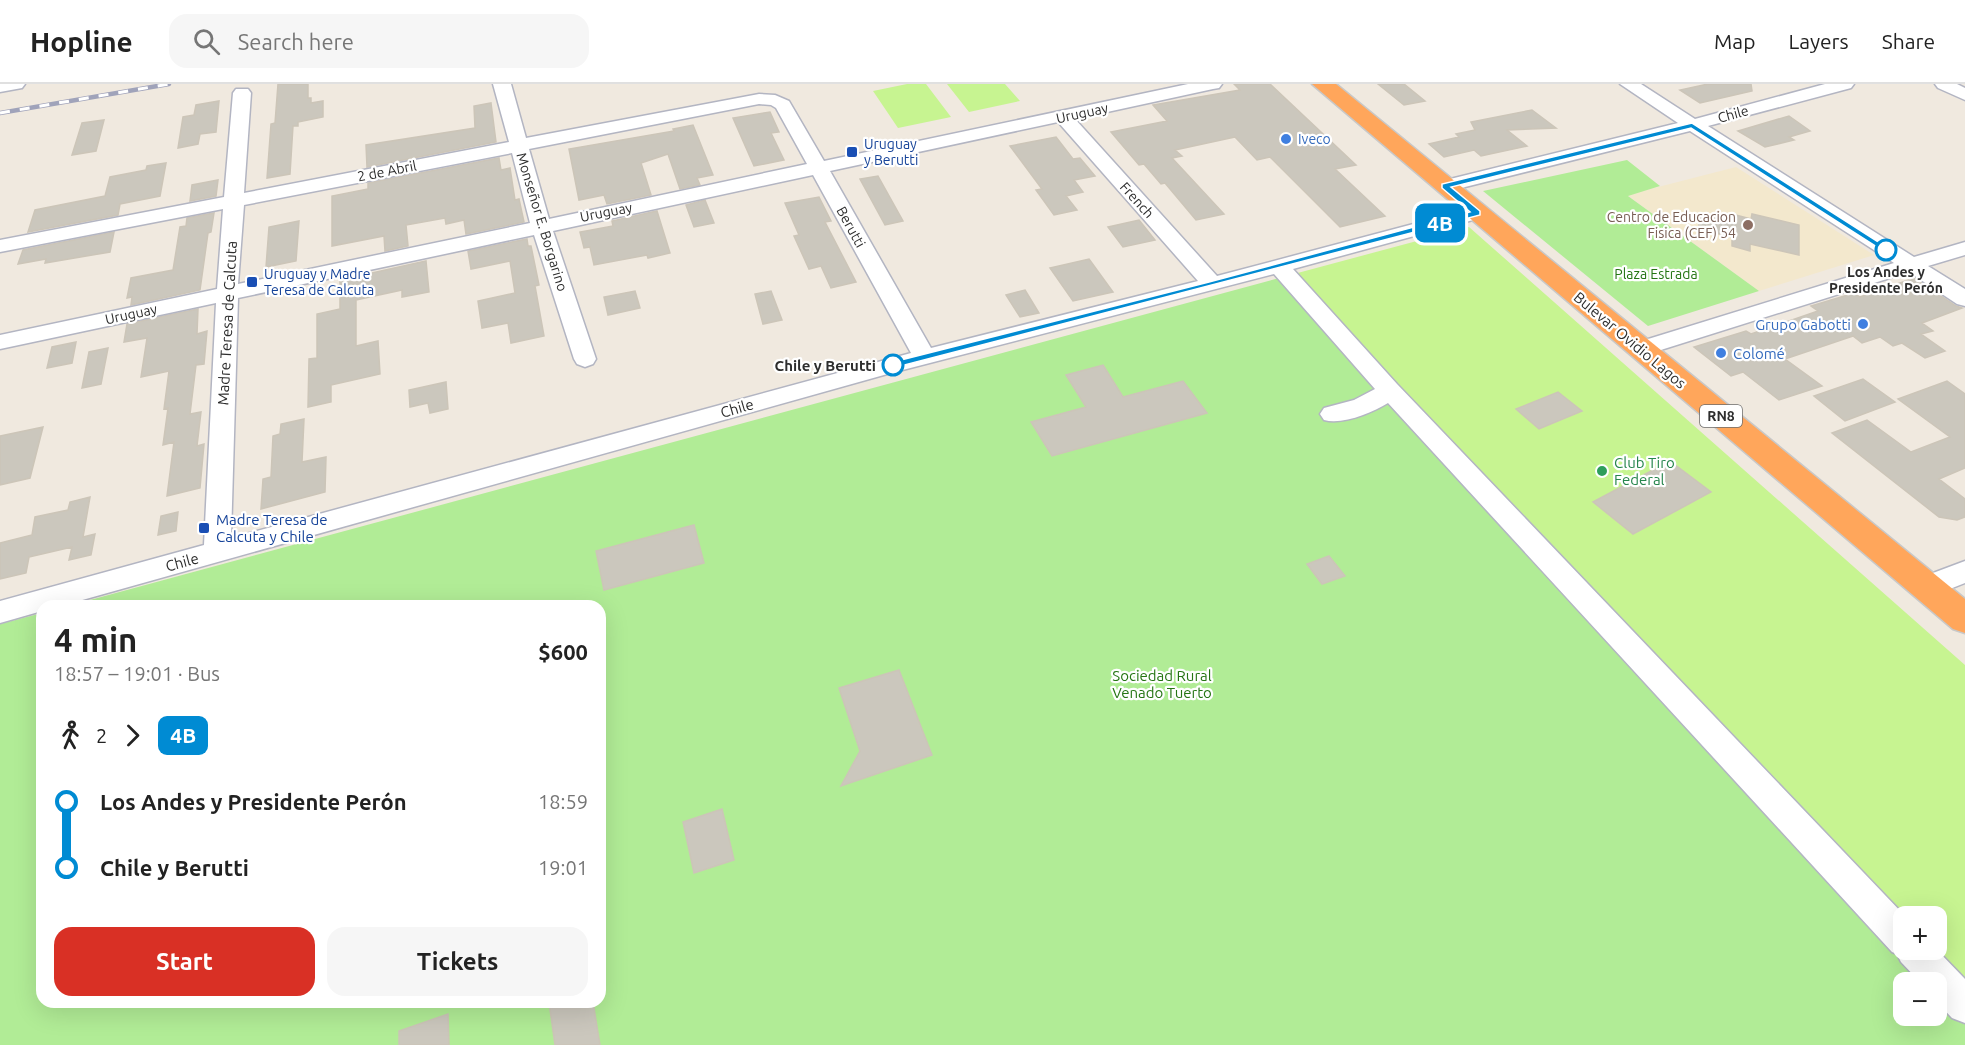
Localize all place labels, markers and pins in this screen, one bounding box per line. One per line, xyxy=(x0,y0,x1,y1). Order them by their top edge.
place label: Iveco xyxy=(1298,131,1331,147)
marker: Iveco xyxy=(1279,132,1293,146)
place label: Uruguay y Berutti xyxy=(864,136,918,168)
marker: Uruguay y Berutti xyxy=(845,145,859,159)
place label: Centro de Educacion Fisica (CEF) 54 xyxy=(1607,209,1736,241)
marker: Centro de Educacion Fisica (CEF) 54 xyxy=(1741,218,1755,232)
marker: Los Andes y Presidente Perón xyxy=(1875,239,1897,261)
place label: Los Andes y Presidente Perón xyxy=(1829,264,1943,296)
place label: Uruguay y Madre Teresa de Calcuta xyxy=(264,266,374,298)
marker: Uruguay y Madre Teresa de Calcuta xyxy=(245,275,259,289)
place label: Grupo Gabotti xyxy=(1755,316,1851,333)
marker: Grupo Gabotti xyxy=(1856,317,1870,331)
place label: Colomé xyxy=(1733,345,1785,362)
marker: Colomé xyxy=(1714,346,1728,360)
marker: Chile y Berutti xyxy=(882,354,904,376)
place label: Chile y Berutti xyxy=(775,357,876,374)
place label: Club Tiro Federal xyxy=(1614,454,1675,488)
marker: Club Tiro Federal xyxy=(1595,464,1609,478)
place label: Madre Teresa de Calcuta y Chile xyxy=(216,511,327,545)
marker: Madre Teresa de Calcuta y Chile xyxy=(197,521,211,535)

